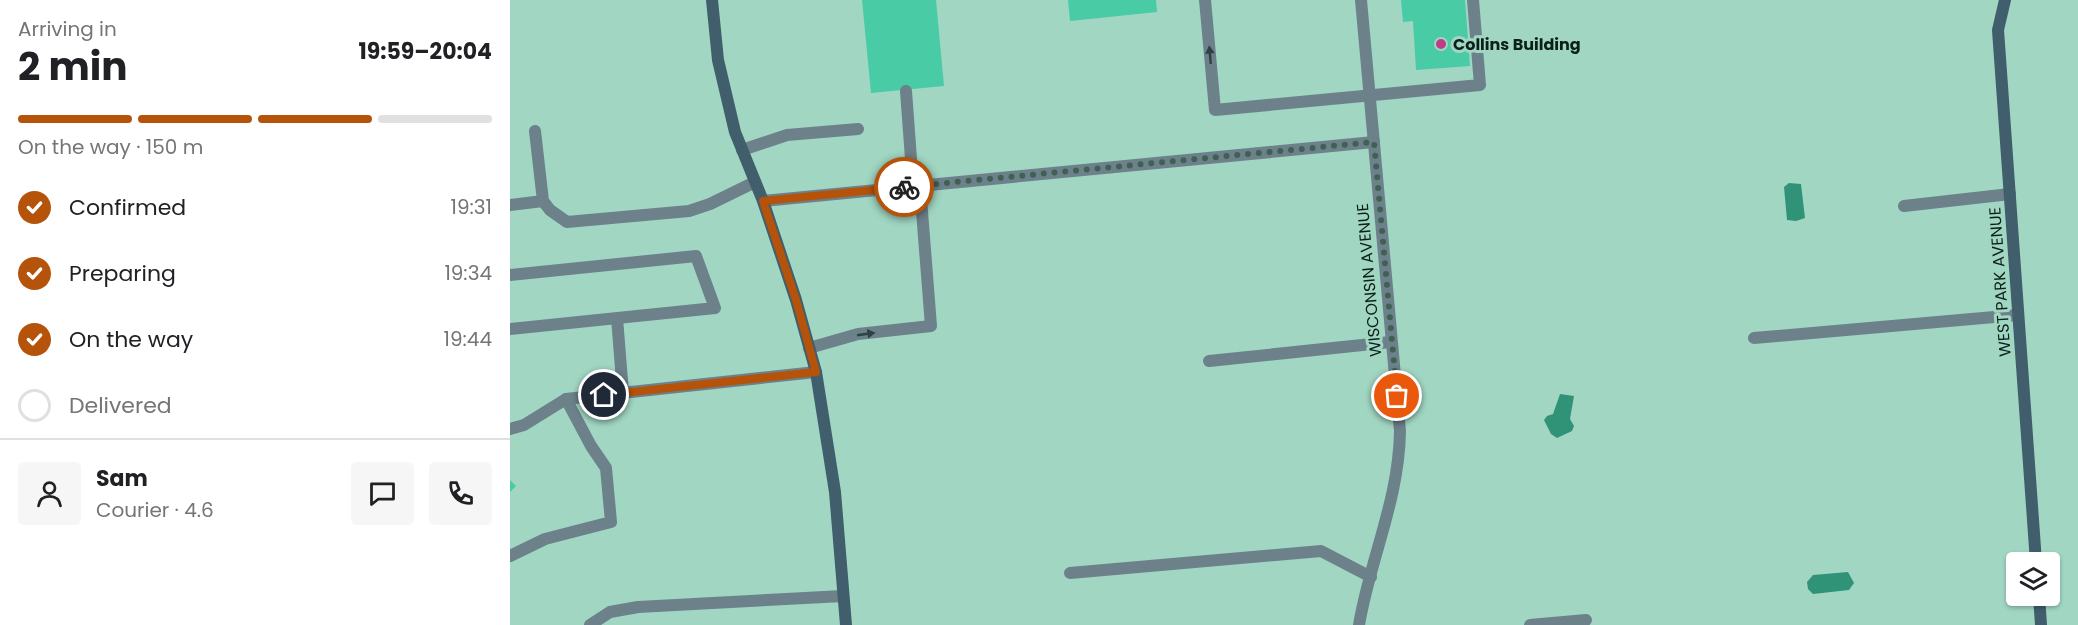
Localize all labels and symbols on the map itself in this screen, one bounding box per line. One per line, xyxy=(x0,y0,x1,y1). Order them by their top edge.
place label: Collins Building xyxy=(1453,33,1581,56)
marker: Collins Building xyxy=(1434,37,1448,51)
one-way arrow xyxy=(1205,46,1215,65)
courier xyxy=(874,157,934,217)
street label: WISCONSIN AVENUE xyxy=(1351,202,1387,358)
street label: WEST PARK AVENUE xyxy=(1983,206,2017,358)
one-way arrow xyxy=(857,329,876,338)
pin xyxy=(578,369,629,420)
pin xyxy=(1371,370,1422,421)

